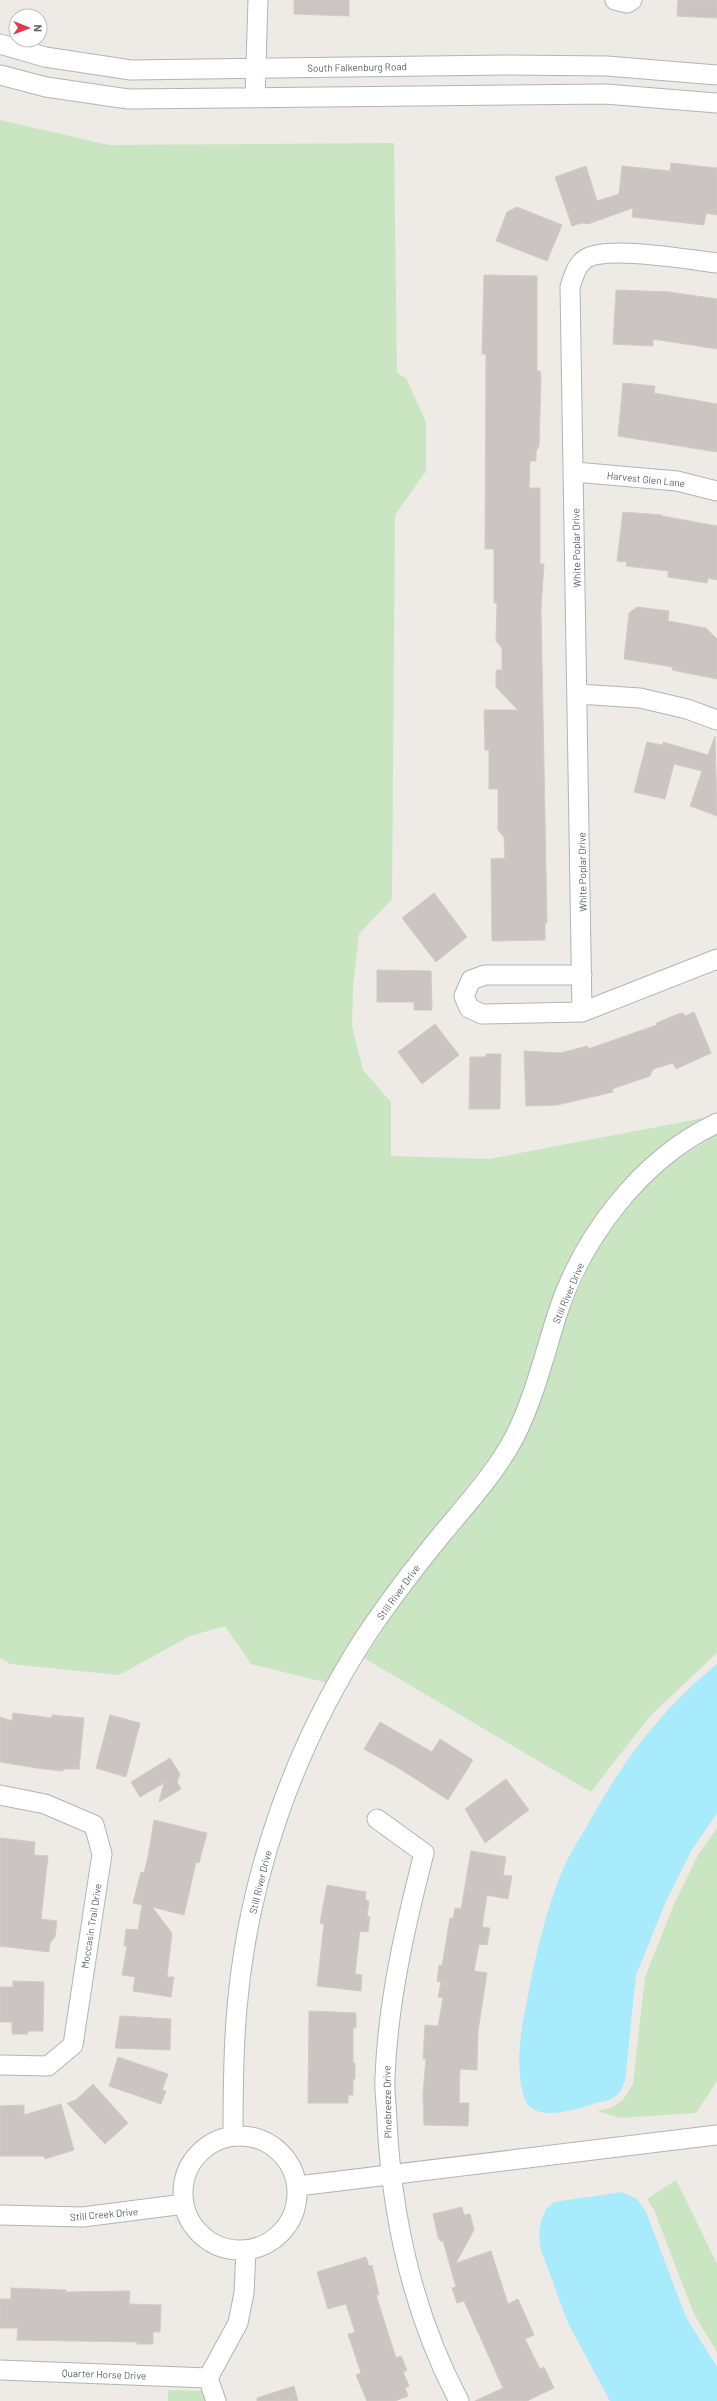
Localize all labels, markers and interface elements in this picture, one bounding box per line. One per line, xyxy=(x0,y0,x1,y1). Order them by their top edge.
north arrow xyxy=(8,8,48,48)
text: N xyxy=(32,24,45,32)
street label: South Falkenburg Road xyxy=(307,60,407,74)
street label: Harvest Glen Lane xyxy=(606,469,686,489)
street label: White Poplar Drive xyxy=(569,508,583,588)
street label: White Poplar Drive xyxy=(575,832,589,912)
street label: Still River Drive xyxy=(550,1261,586,1325)
street label: Still River Drive xyxy=(374,1562,422,1622)
street label: Still River Drive xyxy=(246,1849,274,1915)
street label: Moccasin Trail Drive xyxy=(78,1883,104,1969)
street label: Pinebreeze Drive xyxy=(380,2065,394,2139)
street label: Still Creek Drive xyxy=(69,2205,139,2223)
street label: Quarter Horse Drive xyxy=(62,2367,146,2381)

